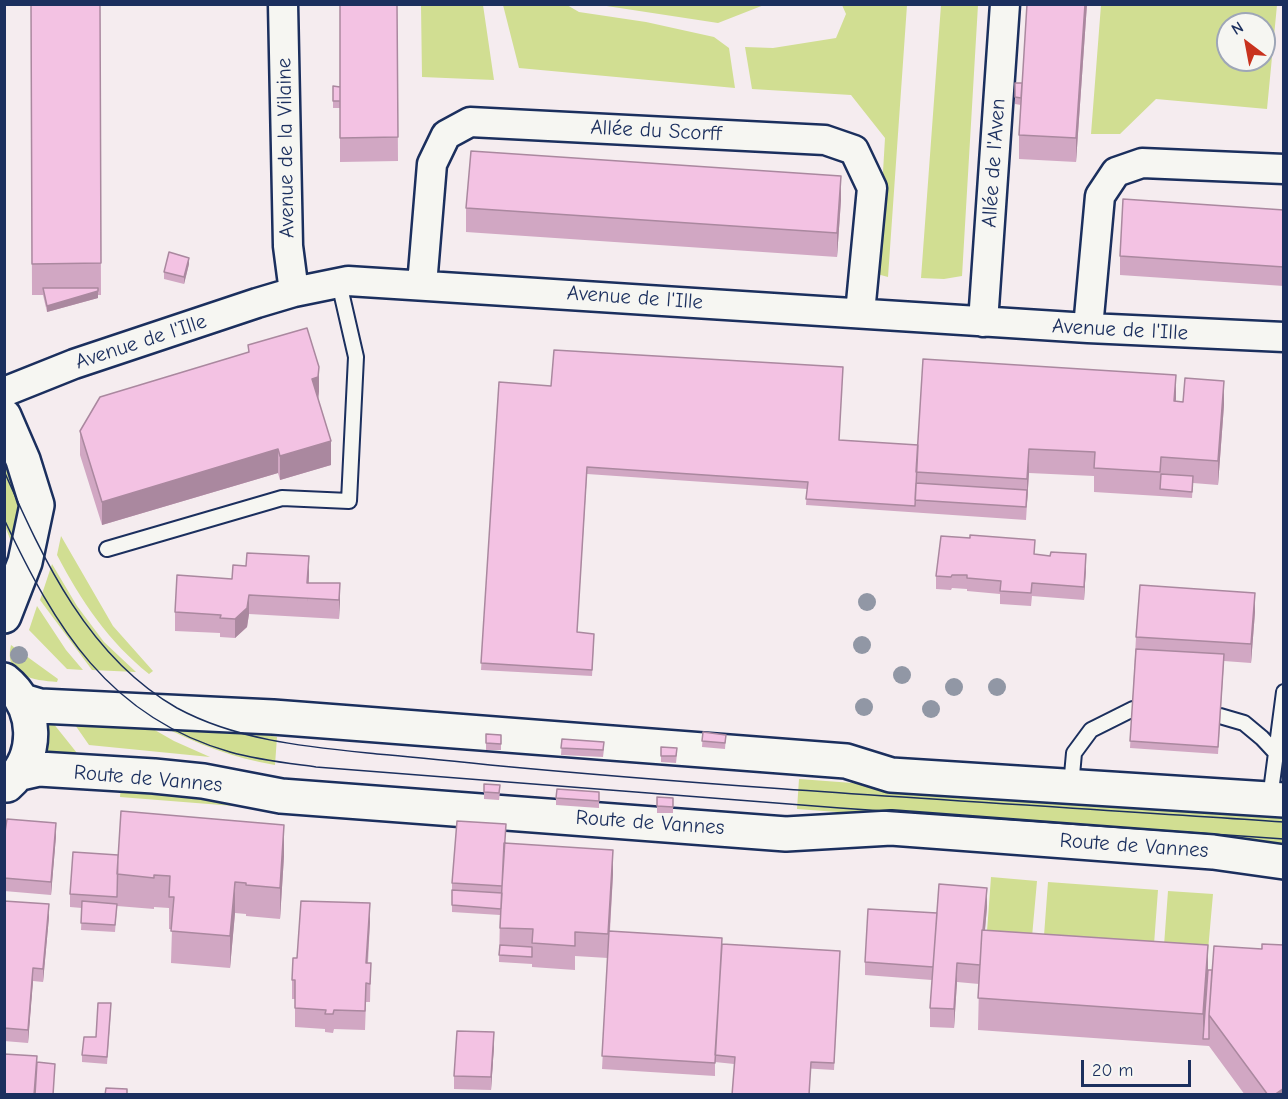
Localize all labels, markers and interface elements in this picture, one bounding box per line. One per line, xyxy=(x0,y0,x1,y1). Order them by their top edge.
north arrow xyxy=(1216,12,1276,72)
text: N xyxy=(1228,18,1247,39)
street label: Avenue de la Vilaine xyxy=(272,58,300,238)
street label: Allée de l'Aven xyxy=(977,98,1011,228)
street label: Allée du Scorff xyxy=(590,115,722,147)
street label: Avenue de l'Ille xyxy=(566,281,704,315)
street label: Avenue de l'Ille xyxy=(72,309,210,375)
street label: Avenue de l'Ille xyxy=(1051,314,1189,346)
street label: Route de Vannes xyxy=(73,760,223,798)
street label: Route de Vannes xyxy=(575,805,725,841)
street label: Route de Vannes xyxy=(1059,828,1209,864)
scale bar xyxy=(1084,1048,1194,1086)
text: 20 m xyxy=(1092,1060,1133,1081)

